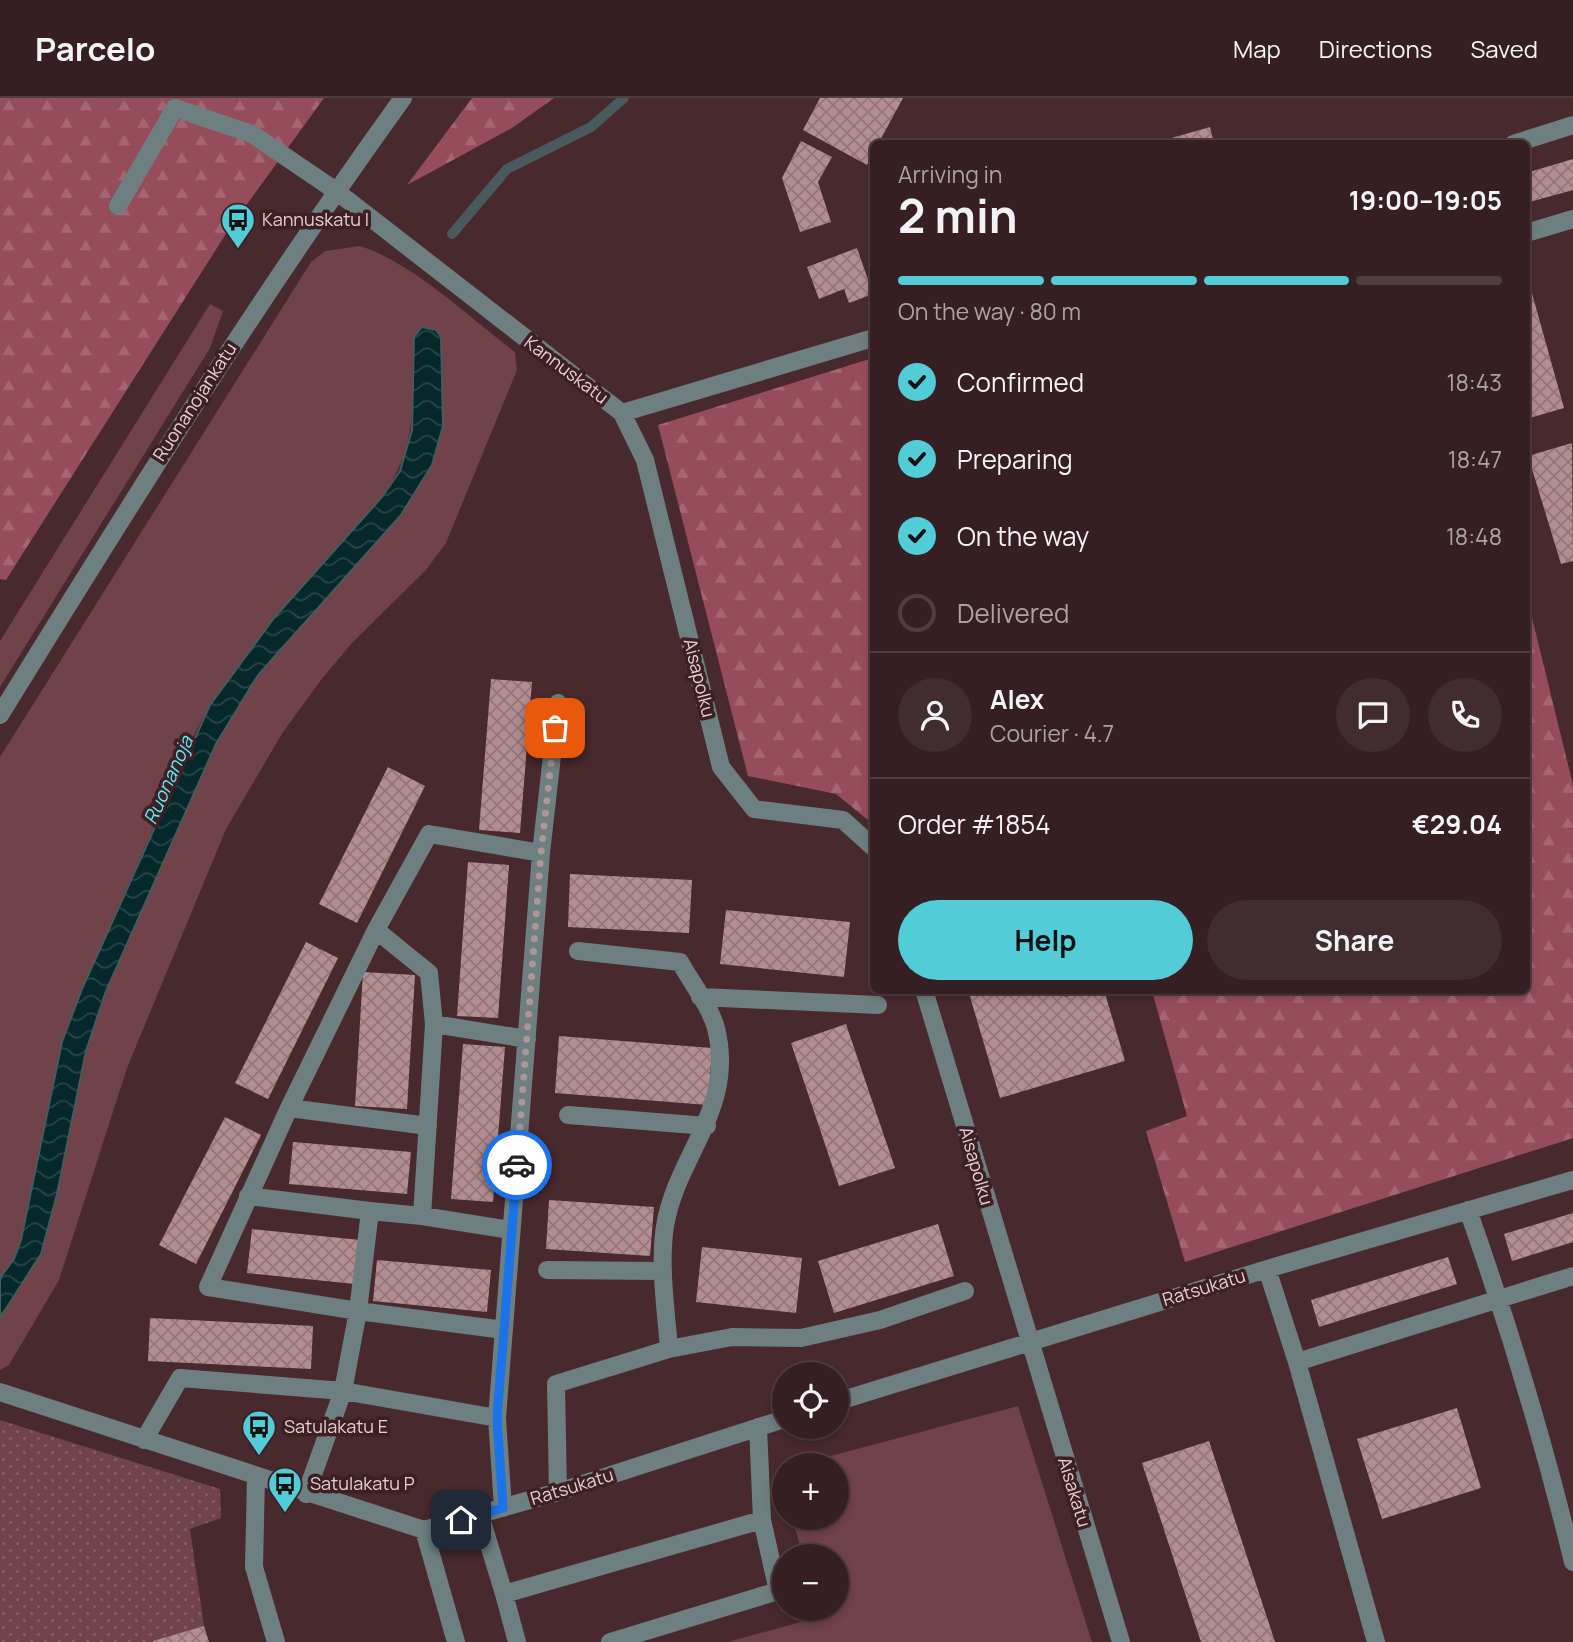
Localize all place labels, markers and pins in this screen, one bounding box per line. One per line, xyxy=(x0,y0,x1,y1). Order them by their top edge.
bus stop icon: Kannuskatu I xyxy=(219,201,257,250)
place label: Kannuskatu I xyxy=(262,207,369,231)
pin xyxy=(525,698,585,758)
bus stop icon: Satulakatu E xyxy=(240,1408,278,1457)
place label: Satulakatu E xyxy=(284,1414,388,1438)
bus stop icon: Satulakatu P xyxy=(266,1465,304,1514)
place label: Satulakatu P xyxy=(310,1471,415,1495)
pin xyxy=(431,1490,491,1550)

